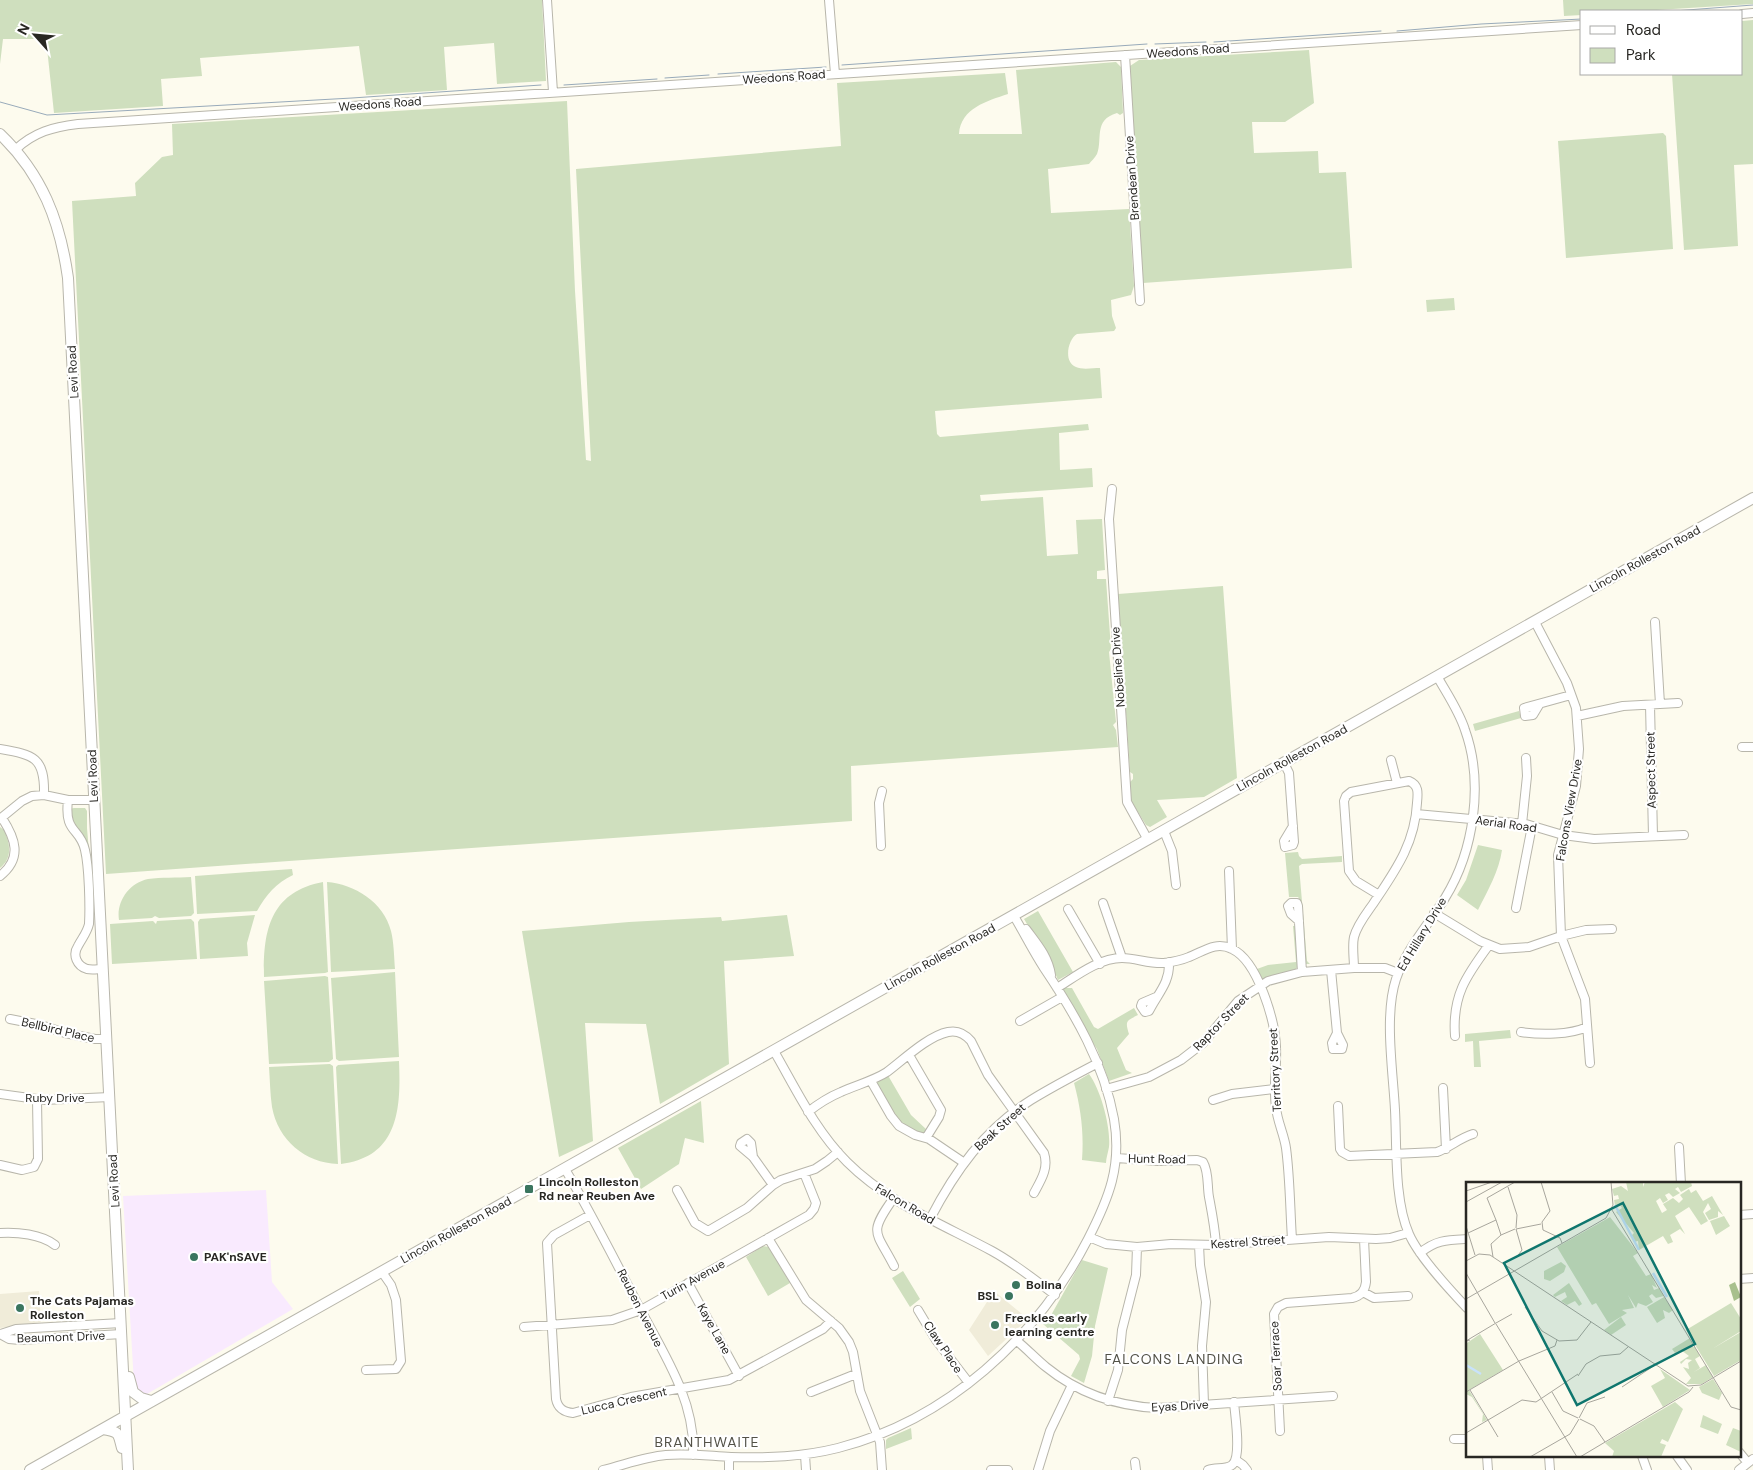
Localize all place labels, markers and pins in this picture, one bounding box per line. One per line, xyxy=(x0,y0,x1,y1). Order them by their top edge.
place label: Lincoln Rolleston Rd near Reuben Ave xyxy=(539,1174,655,1204)
marker: Lincoln Rolleston Rd near Reuben Ave xyxy=(523,1183,535,1195)
place label: PAK'nSAVE xyxy=(204,1249,267,1265)
marker: PAK'nSAVE xyxy=(188,1251,200,1263)
place label: Bolina xyxy=(1026,1277,1062,1293)
marker: Bolina xyxy=(1010,1279,1022,1291)
place label: BSL xyxy=(977,1288,999,1304)
marker: BSL xyxy=(1003,1290,1015,1302)
place label: The Cats Pajamas Rolleston xyxy=(30,1293,134,1323)
marker: The Cats Pajamas Rolleston xyxy=(14,1302,26,1314)
place label: Freckles early learning centre xyxy=(1005,1310,1095,1340)
marker: Freckles early learning centre xyxy=(989,1319,1001,1331)

